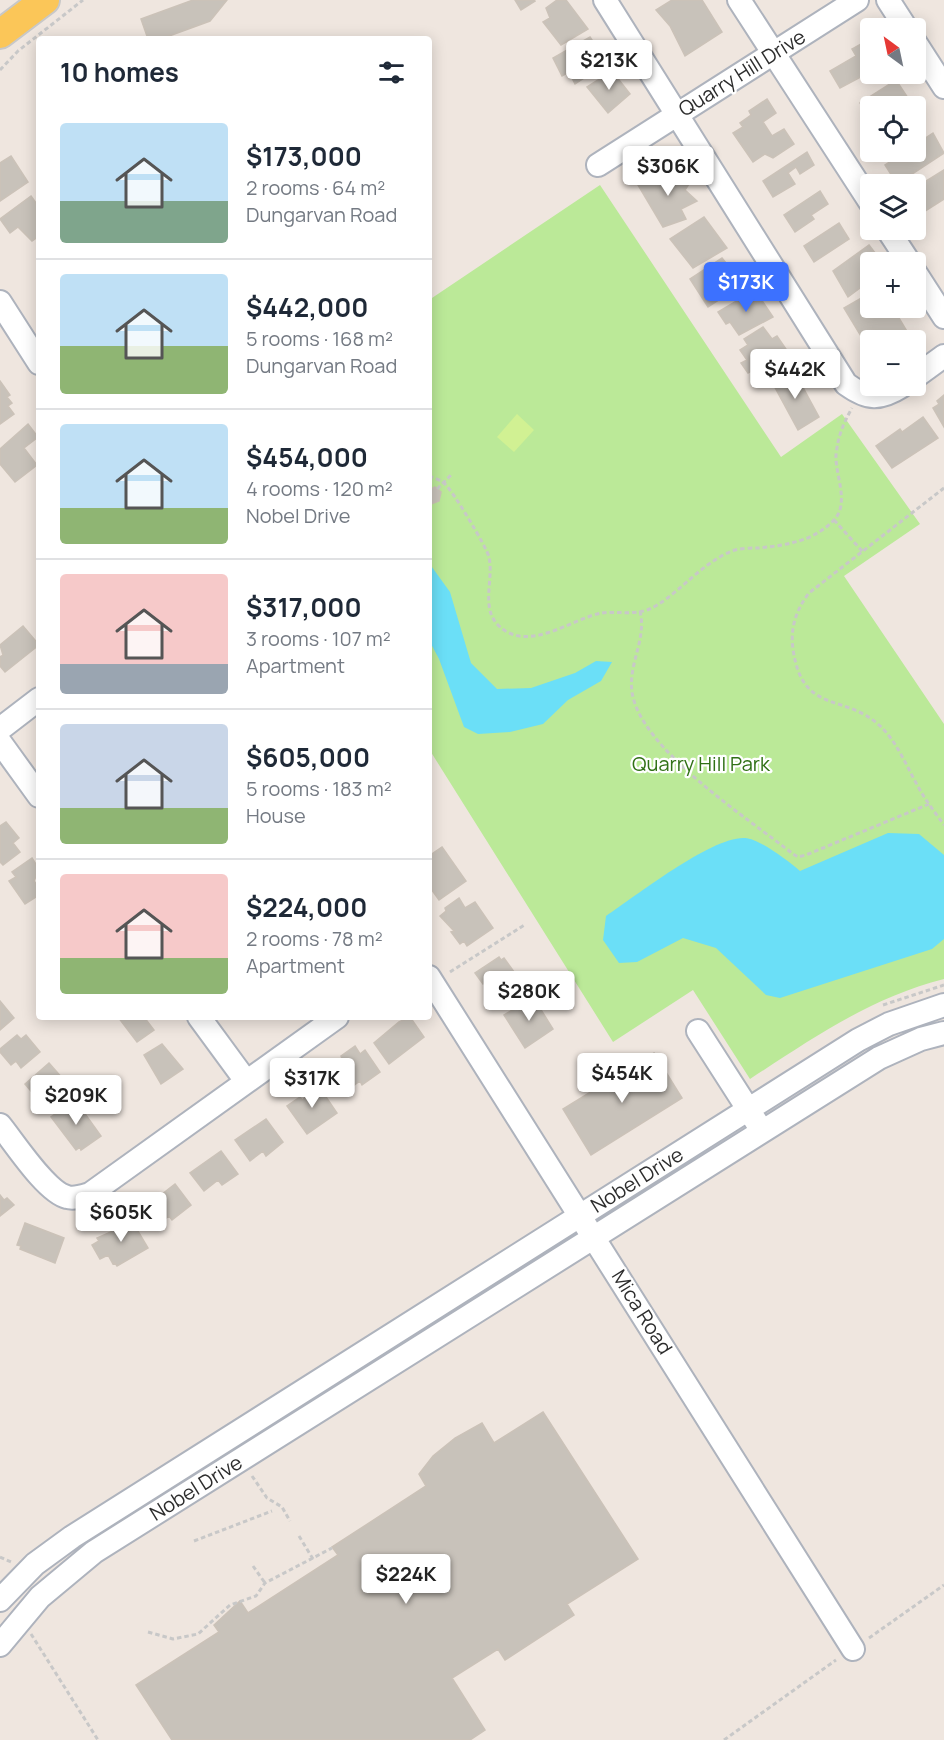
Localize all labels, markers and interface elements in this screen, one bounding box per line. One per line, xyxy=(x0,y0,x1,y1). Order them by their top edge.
north arrow xyxy=(860,18,926,84)
map controls xyxy=(860,18,926,396)
street label: Quarry Hill Drive xyxy=(673,23,810,122)
pin: $213K xyxy=(567,40,651,91)
text: $213K xyxy=(580,46,638,73)
text: 10 homes xyxy=(60,54,179,90)
icon: filters xyxy=(375,56,408,89)
button: locate xyxy=(860,96,926,162)
text: $173,000 xyxy=(246,138,362,174)
pin: $306K xyxy=(626,146,710,197)
icon: home xyxy=(108,147,180,219)
text: $306K xyxy=(637,152,699,179)
text: 2 rooms · 64 m² xyxy=(246,174,385,201)
button: layers xyxy=(860,174,926,240)
text: Dungarvan Road xyxy=(246,201,397,228)
button: + xyxy=(860,252,926,318)
pin: $173K xyxy=(704,262,788,313)
text: $173K xyxy=(718,268,774,295)
text: $442,000 xyxy=(246,289,368,325)
icon: home xyxy=(108,298,180,370)
text: 5 rooms · 168 m² xyxy=(246,325,393,352)
button: − xyxy=(860,330,926,396)
pin: $442K xyxy=(753,349,837,400)
text: Dungarvan Road xyxy=(246,352,397,379)
text: $442K xyxy=(764,355,826,382)
text: $454,000 xyxy=(246,439,368,475)
icon: home xyxy=(108,448,180,520)
text: 4 rooms · 120 m² xyxy=(246,475,393,502)
text: Nobel Drive xyxy=(246,502,350,529)
text: $317,000 xyxy=(246,589,362,625)
icon: home xyxy=(108,598,180,670)
text: 3 rooms · 107 m² xyxy=(246,625,391,652)
text: Apartment xyxy=(246,652,345,679)
text: $605,000 xyxy=(246,739,370,775)
icon: home xyxy=(108,748,180,820)
park label: Quarry Hill Park xyxy=(632,750,771,777)
text: 5 rooms · 183 m² xyxy=(246,775,392,802)
text: House xyxy=(246,802,306,829)
text: $224,000 xyxy=(246,889,367,925)
icon: home xyxy=(108,898,180,970)
text: 2 rooms · 78 m² xyxy=(246,925,383,952)
text: Apartment xyxy=(246,952,345,979)
pin: $280K xyxy=(487,971,571,1022)
text: $280K xyxy=(498,977,560,1004)
pin: $454K xyxy=(580,1053,664,1104)
pin: $317K xyxy=(270,1058,354,1109)
text: $454K xyxy=(591,1059,653,1086)
text: $317K xyxy=(284,1064,340,1091)
pin: $209K xyxy=(34,1075,118,1126)
text: $209K xyxy=(45,1081,108,1108)
street label: Nobel Drive xyxy=(585,1140,688,1219)
pin: $605K xyxy=(79,1192,163,1243)
text: $605K xyxy=(90,1198,152,1225)
street label: Mica Road xyxy=(606,1264,679,1359)
street label: Nobel Drive xyxy=(144,1448,247,1527)
pin: $224K xyxy=(364,1554,448,1605)
text: $224K xyxy=(375,1560,437,1587)

